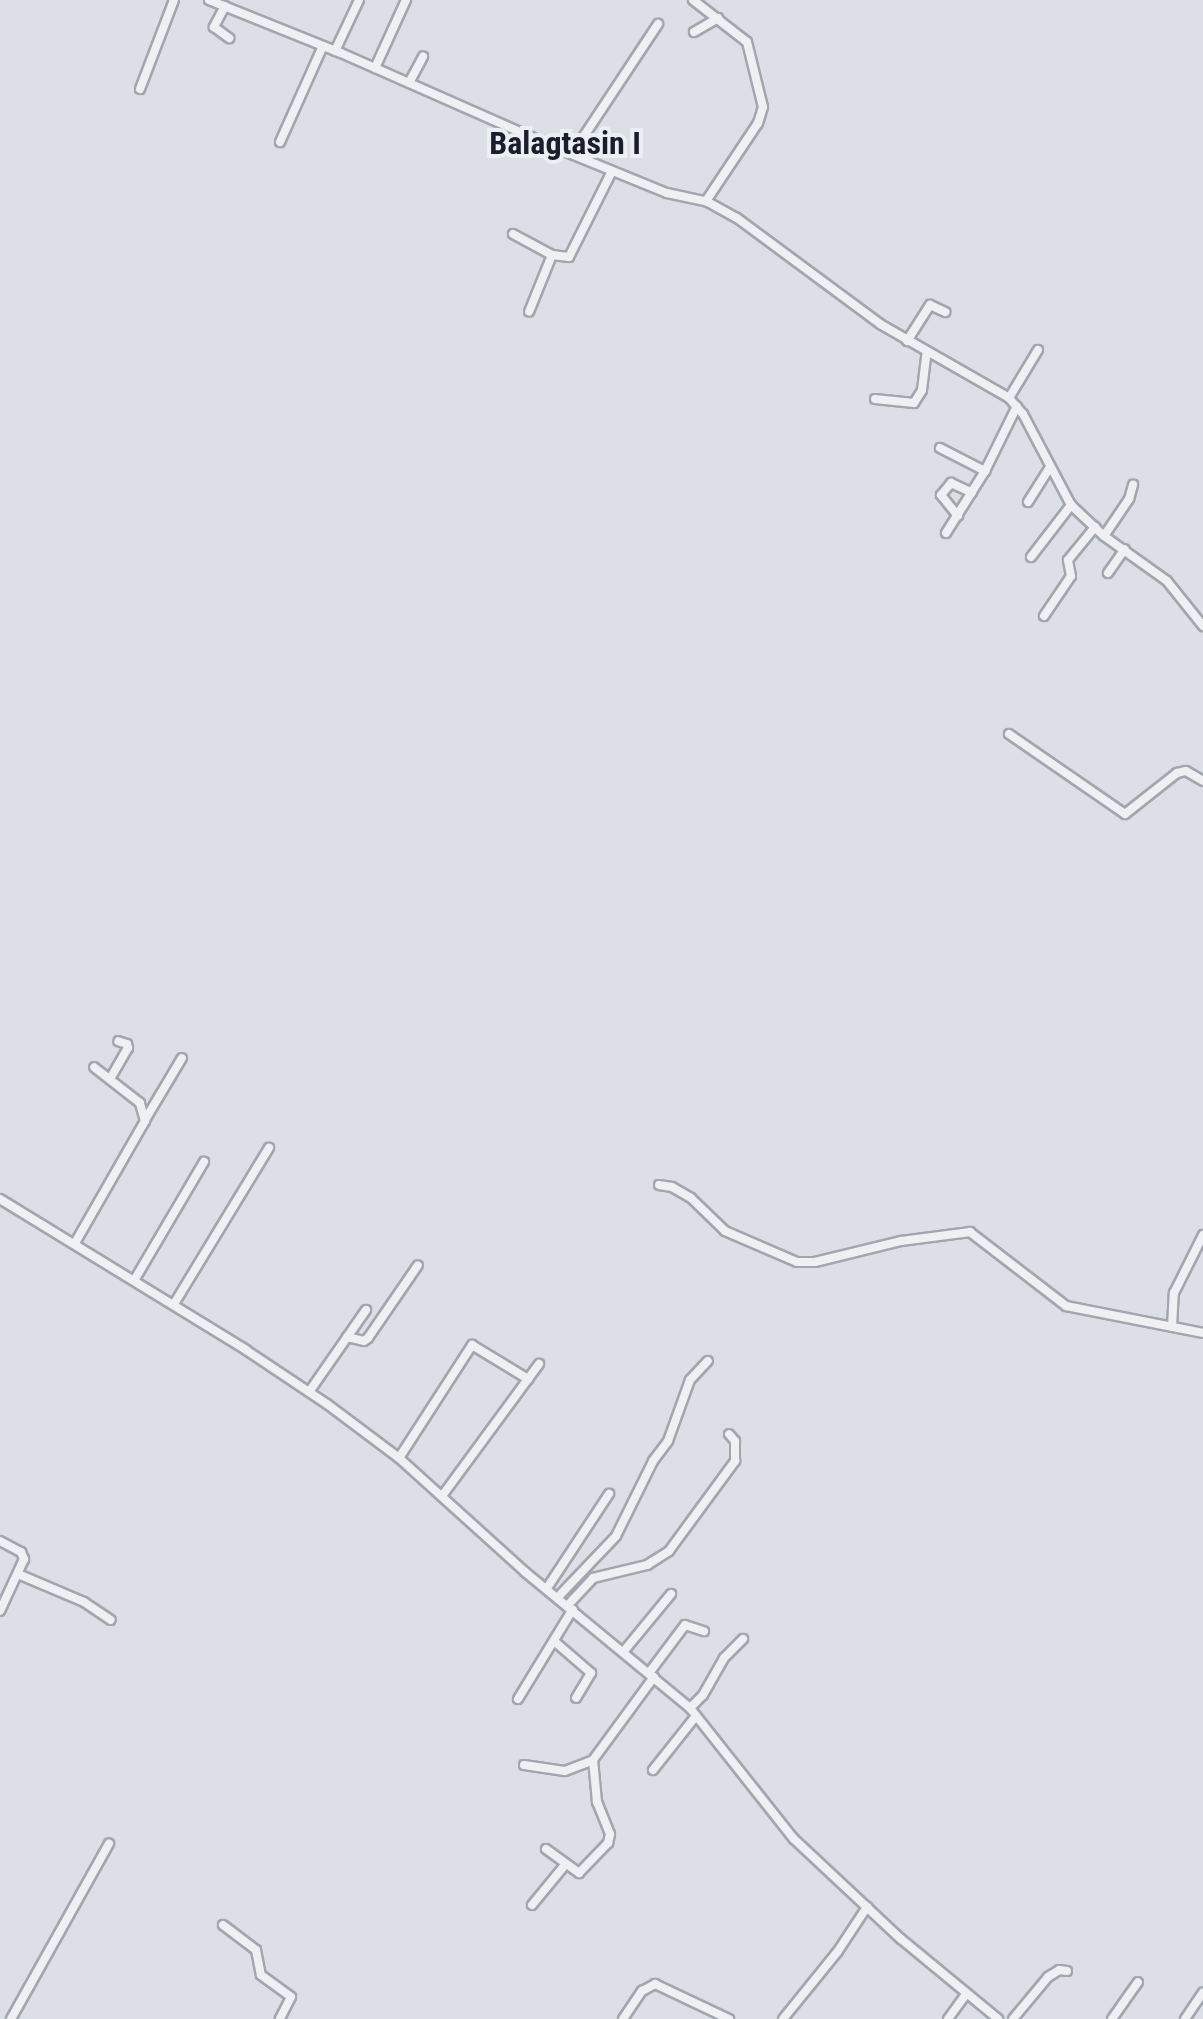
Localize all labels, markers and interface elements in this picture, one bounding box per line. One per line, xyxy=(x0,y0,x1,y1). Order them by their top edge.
district label: Balagtasin I xyxy=(489,124,641,162)

